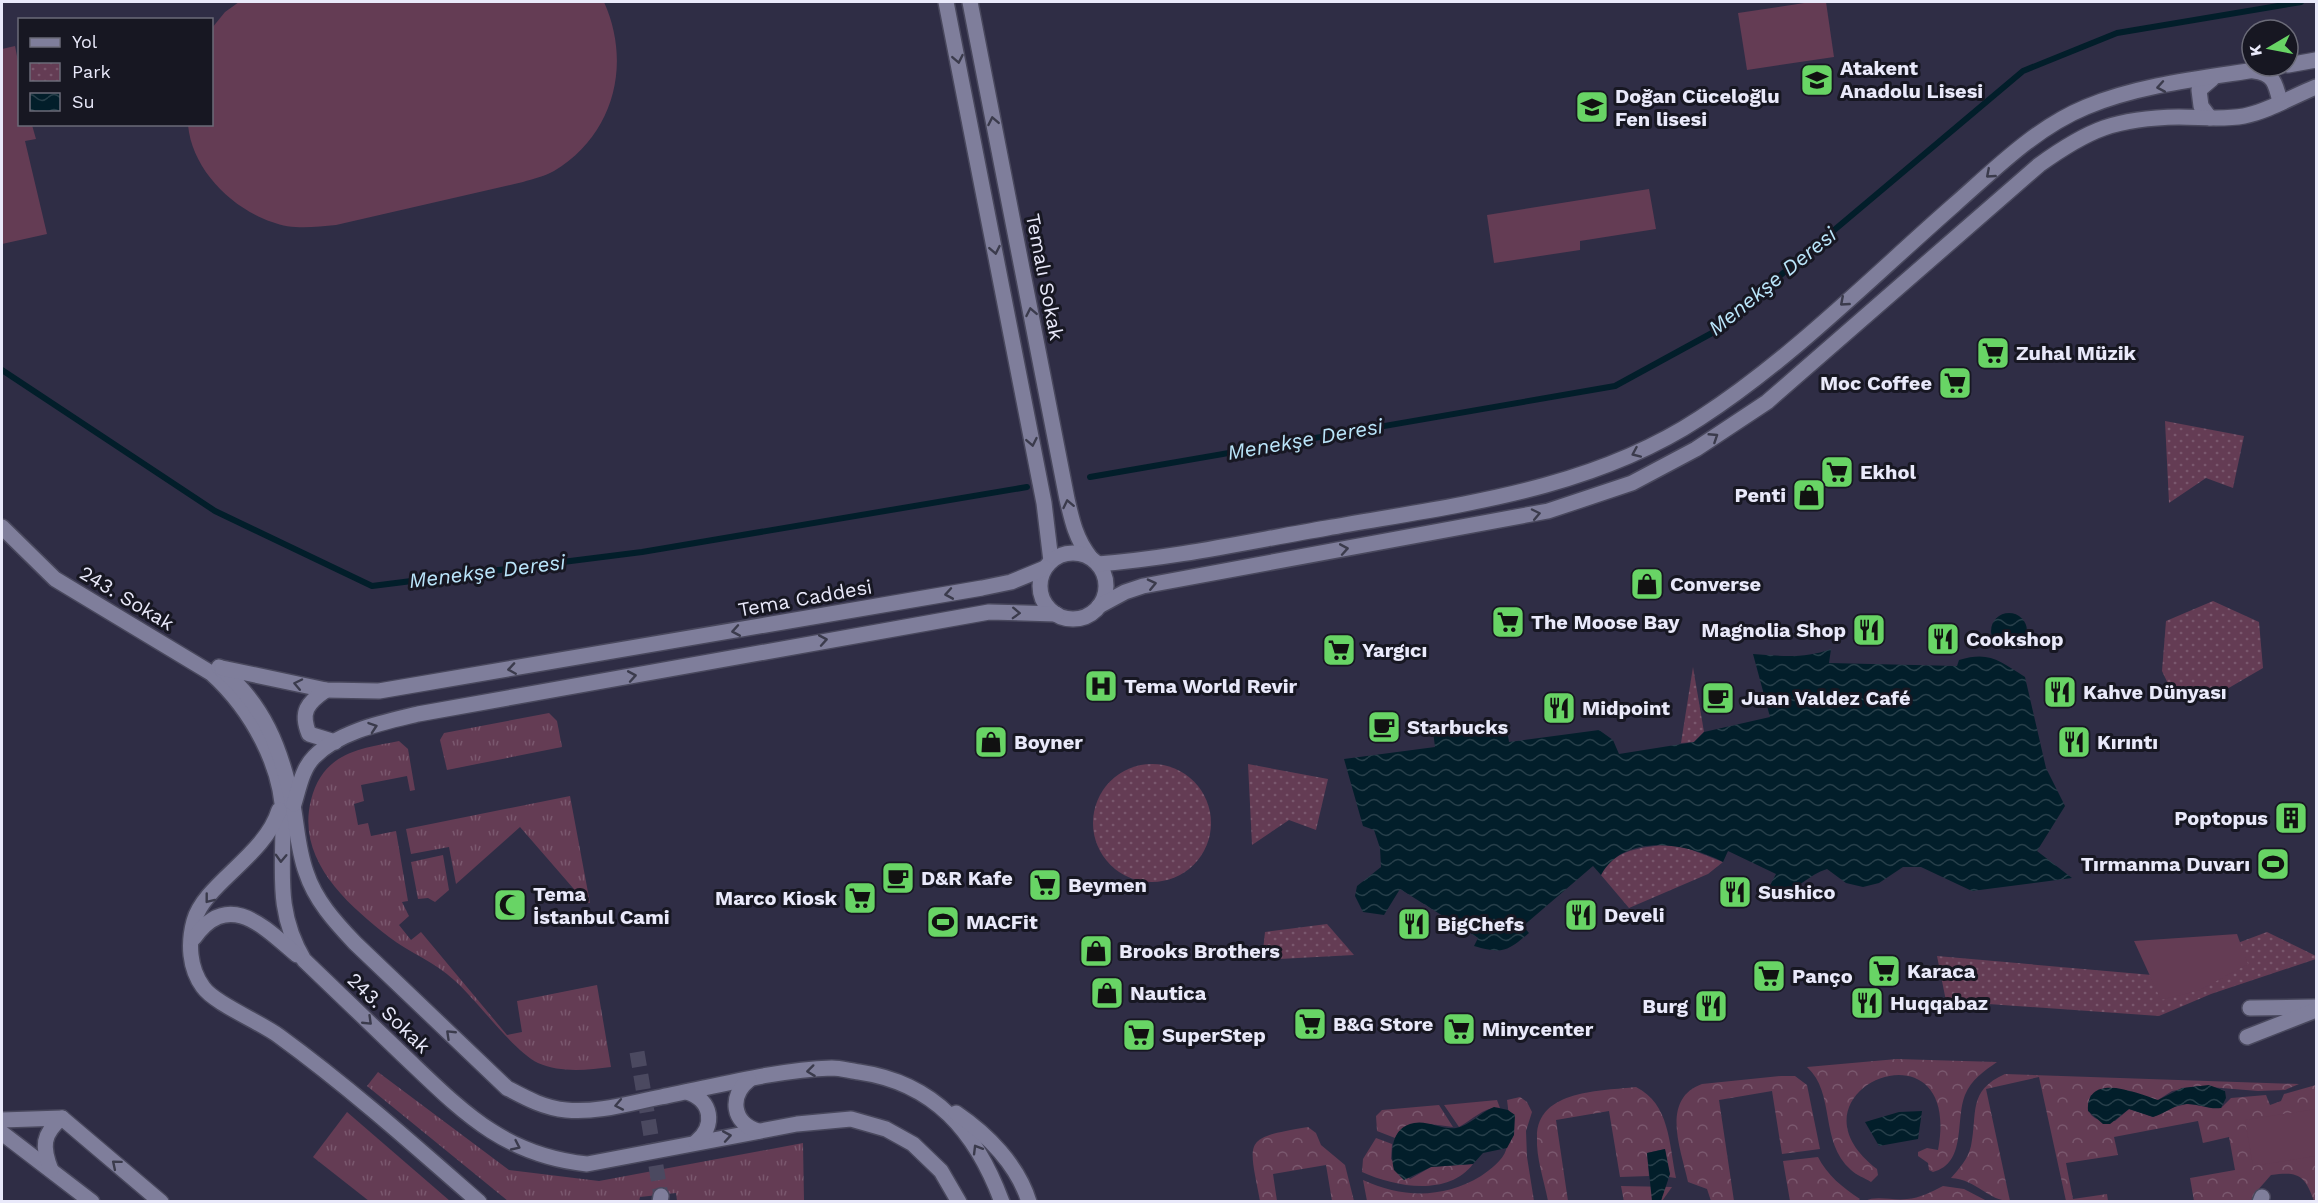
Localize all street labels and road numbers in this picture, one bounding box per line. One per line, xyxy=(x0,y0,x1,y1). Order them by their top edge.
street label: Temalı Sokak xyxy=(1021,212,1069,342)
street label: 243. Sokak xyxy=(76,560,178,636)
street label: Tema Caddesi xyxy=(736,574,874,622)
street label: 243. Sokak xyxy=(343,968,435,1058)

